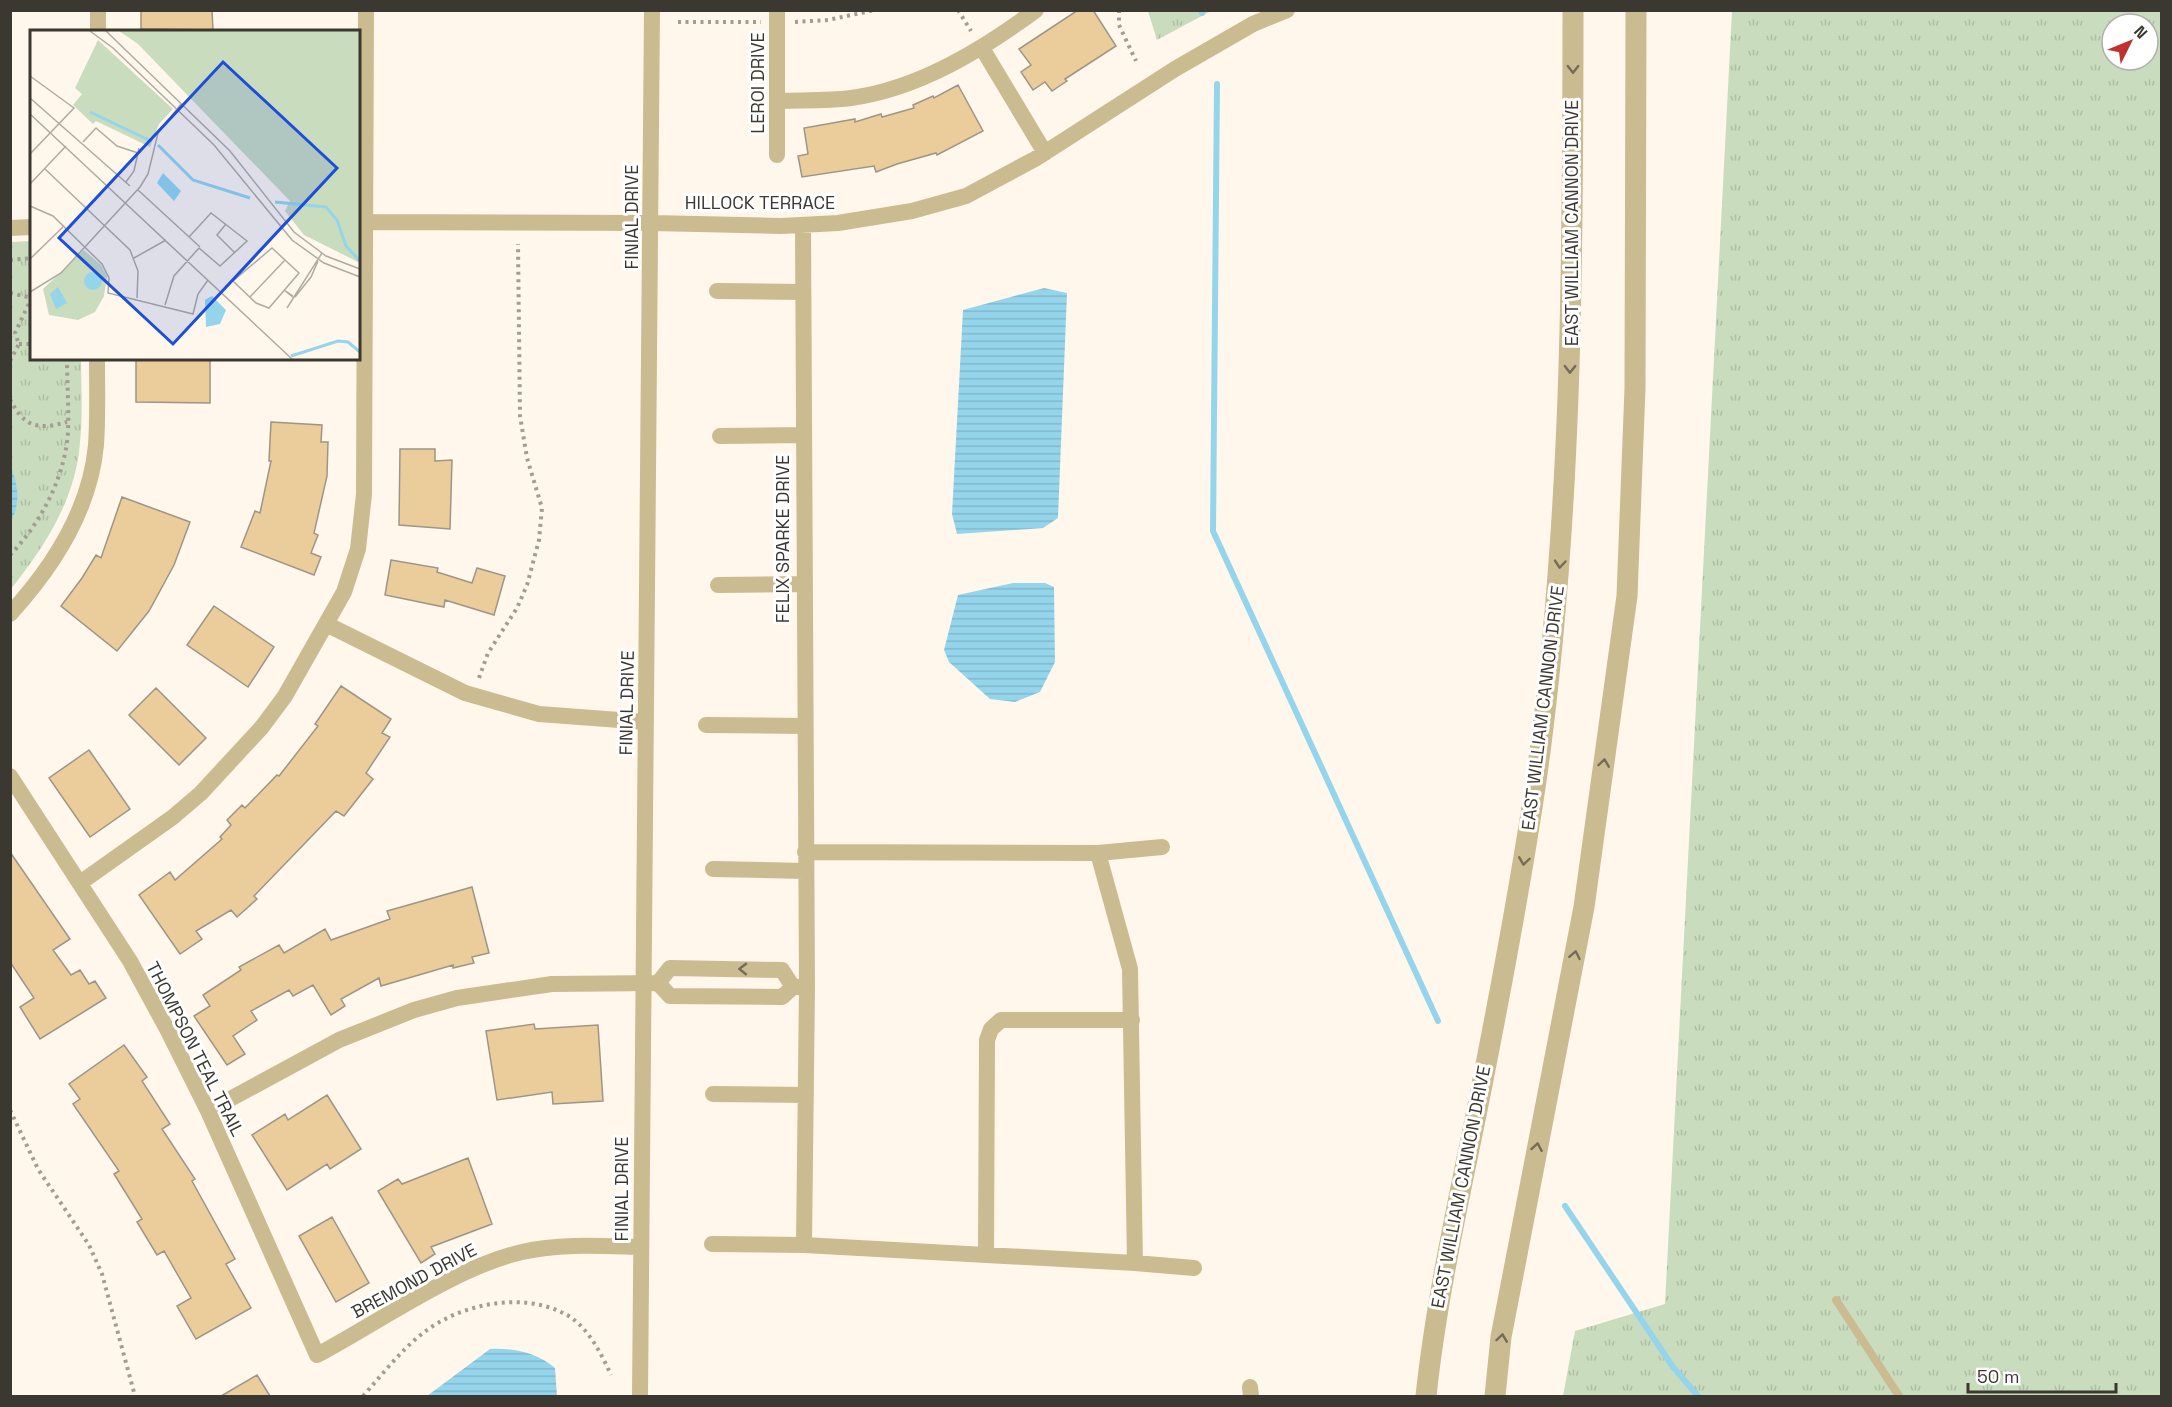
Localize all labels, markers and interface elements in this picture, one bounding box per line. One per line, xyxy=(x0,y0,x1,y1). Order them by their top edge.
north arrow xyxy=(2100,12,2160,72)
text: N xyxy=(2129,21,2152,43)
inset map xyxy=(30,30,360,360)
street label: LEROI DRIVE xyxy=(746,32,769,134)
one-way arrow xyxy=(1567,64,1579,73)
street label: EAST WILLIAM CANNON DRIVE xyxy=(1560,100,1583,346)
street label: FINIAL DRIVE xyxy=(620,165,643,269)
street label: HILLOCK TERRACE xyxy=(685,191,835,214)
one-way arrow xyxy=(1564,364,1577,373)
street label: FELIX SPARKE DRIVE xyxy=(771,455,794,623)
one-way arrow xyxy=(1554,559,1567,568)
street label: EAST WILLIAM CANNON DRIVE xyxy=(1516,584,1569,832)
street label: FINIAL DRIVE xyxy=(614,650,639,756)
one-way arrow xyxy=(1597,758,1609,767)
one-way arrow xyxy=(1519,857,1531,866)
one-way arrow xyxy=(1568,951,1581,961)
street label: THOMPSON TEAL TRAIL xyxy=(141,958,250,1140)
one-way arrow xyxy=(739,963,748,976)
street label: EAST WILLIAM CANNON DRIVE xyxy=(1426,1064,1495,1310)
street label: FINIAL DRIVE xyxy=(610,1137,633,1241)
one-way arrow xyxy=(1530,1142,1542,1151)
street label: BREMOND DRIVE xyxy=(347,1238,480,1323)
one-way arrow xyxy=(1495,1334,1507,1343)
scale bar xyxy=(1968,1356,2116,1394)
text: 50 m xyxy=(1977,1365,2019,1388)

